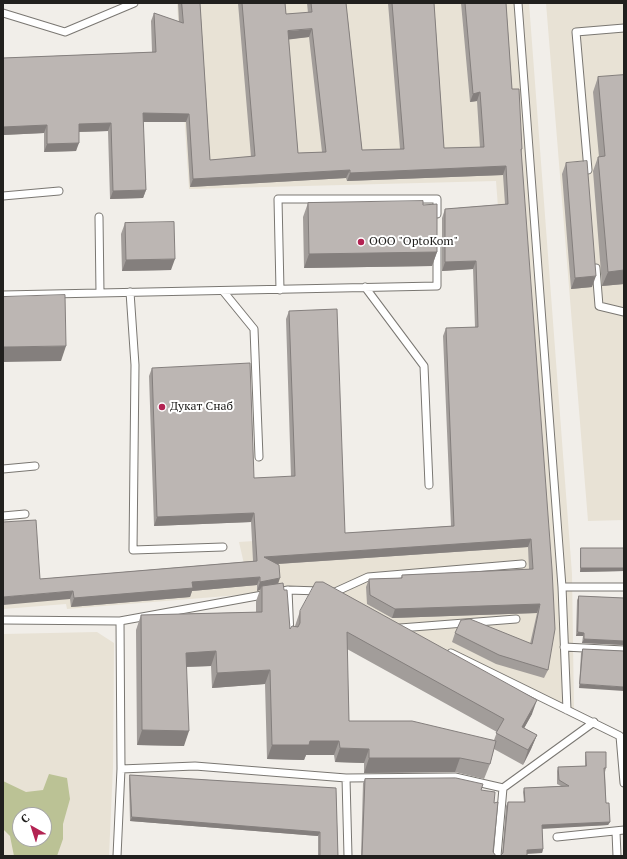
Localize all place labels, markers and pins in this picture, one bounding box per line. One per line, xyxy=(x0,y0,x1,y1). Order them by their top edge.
place label: OOO "OptoKom" xyxy=(369,235,458,249)
marker: OOO "OptoKom" xyxy=(356,237,366,247)
place label: Дукат Снаб xyxy=(170,400,233,414)
marker: Дукат Снаб xyxy=(157,402,167,412)

